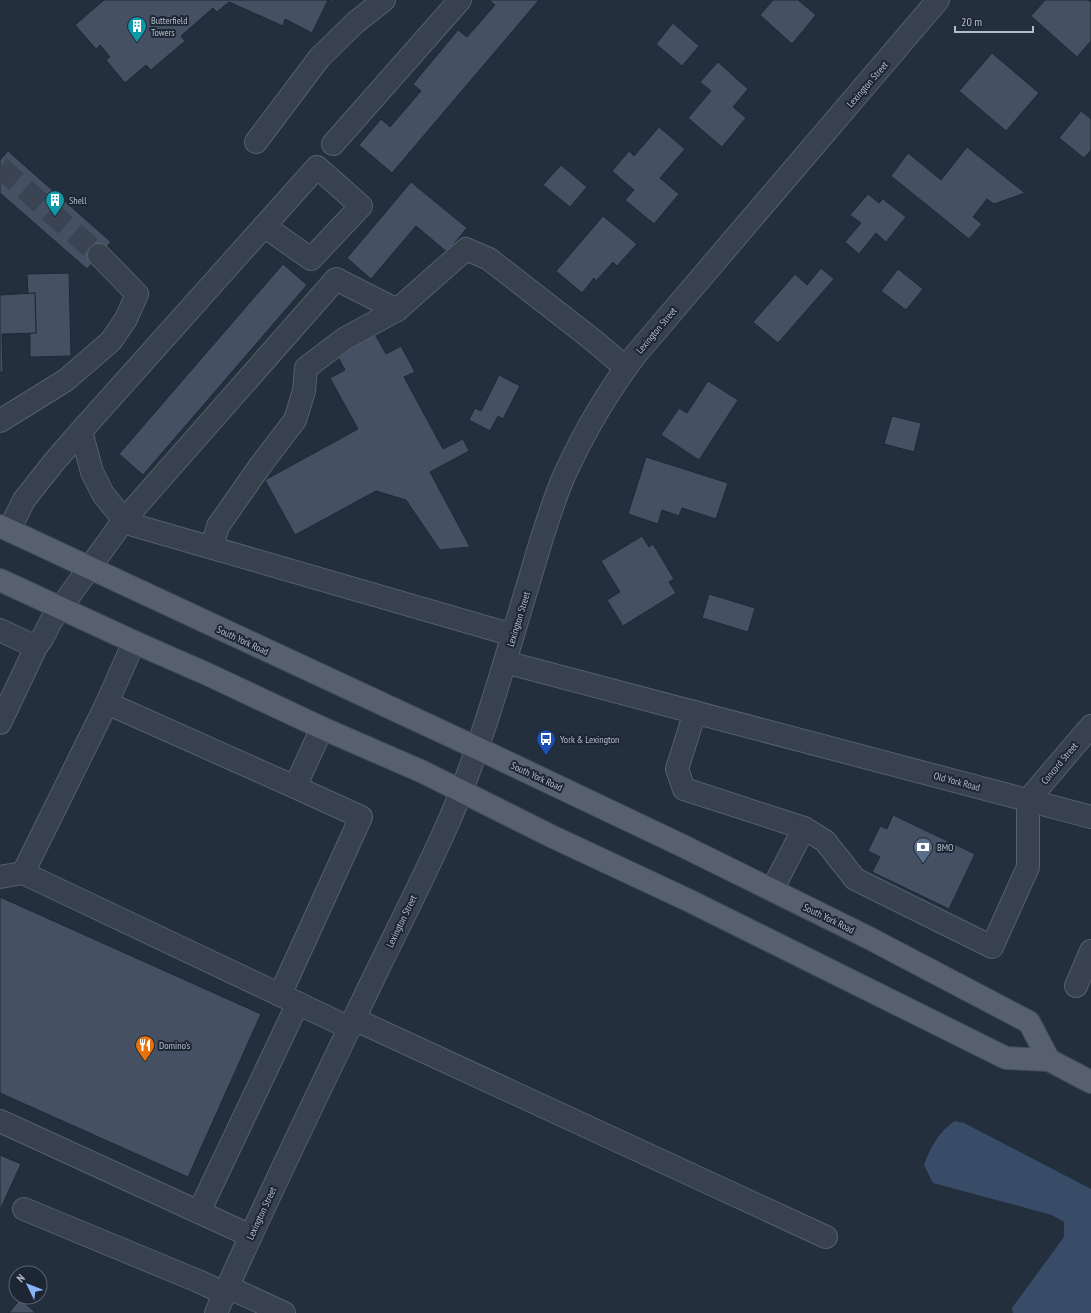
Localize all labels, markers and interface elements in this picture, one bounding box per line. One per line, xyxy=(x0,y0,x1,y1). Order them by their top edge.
scale bar xyxy=(955,8,1033,34)
place label: Butterfield Towers xyxy=(151,14,188,39)
text: 20 m xyxy=(961,14,982,29)
building icon: Butterfield Towers xyxy=(126,15,148,43)
street label: Lexington Street xyxy=(844,58,891,110)
building icon: Shell xyxy=(44,189,66,217)
place label: Shell xyxy=(69,194,87,207)
street label: Lexington Street xyxy=(633,304,680,356)
street label: Lexington Street xyxy=(504,590,533,648)
street label: South York Road xyxy=(215,623,271,658)
bus stop icon: York & Lexington xyxy=(535,728,557,756)
place label: York & Lexington xyxy=(560,733,619,746)
street label: Concord Street xyxy=(1038,740,1081,787)
street label: South York Road xyxy=(509,759,565,794)
street label: Old York Road xyxy=(932,769,982,794)
bank icon: BMO xyxy=(912,836,934,864)
place label: BMO xyxy=(937,841,954,854)
street label: Lexington Street xyxy=(383,893,420,950)
street label: South York Road xyxy=(801,900,857,936)
restaurant icon: Domino's xyxy=(134,1034,156,1062)
place label: Domino's xyxy=(159,1039,191,1052)
street label: Lexington Street xyxy=(244,1184,279,1242)
north arrow xyxy=(8,1265,48,1305)
text: N xyxy=(14,1271,28,1285)

